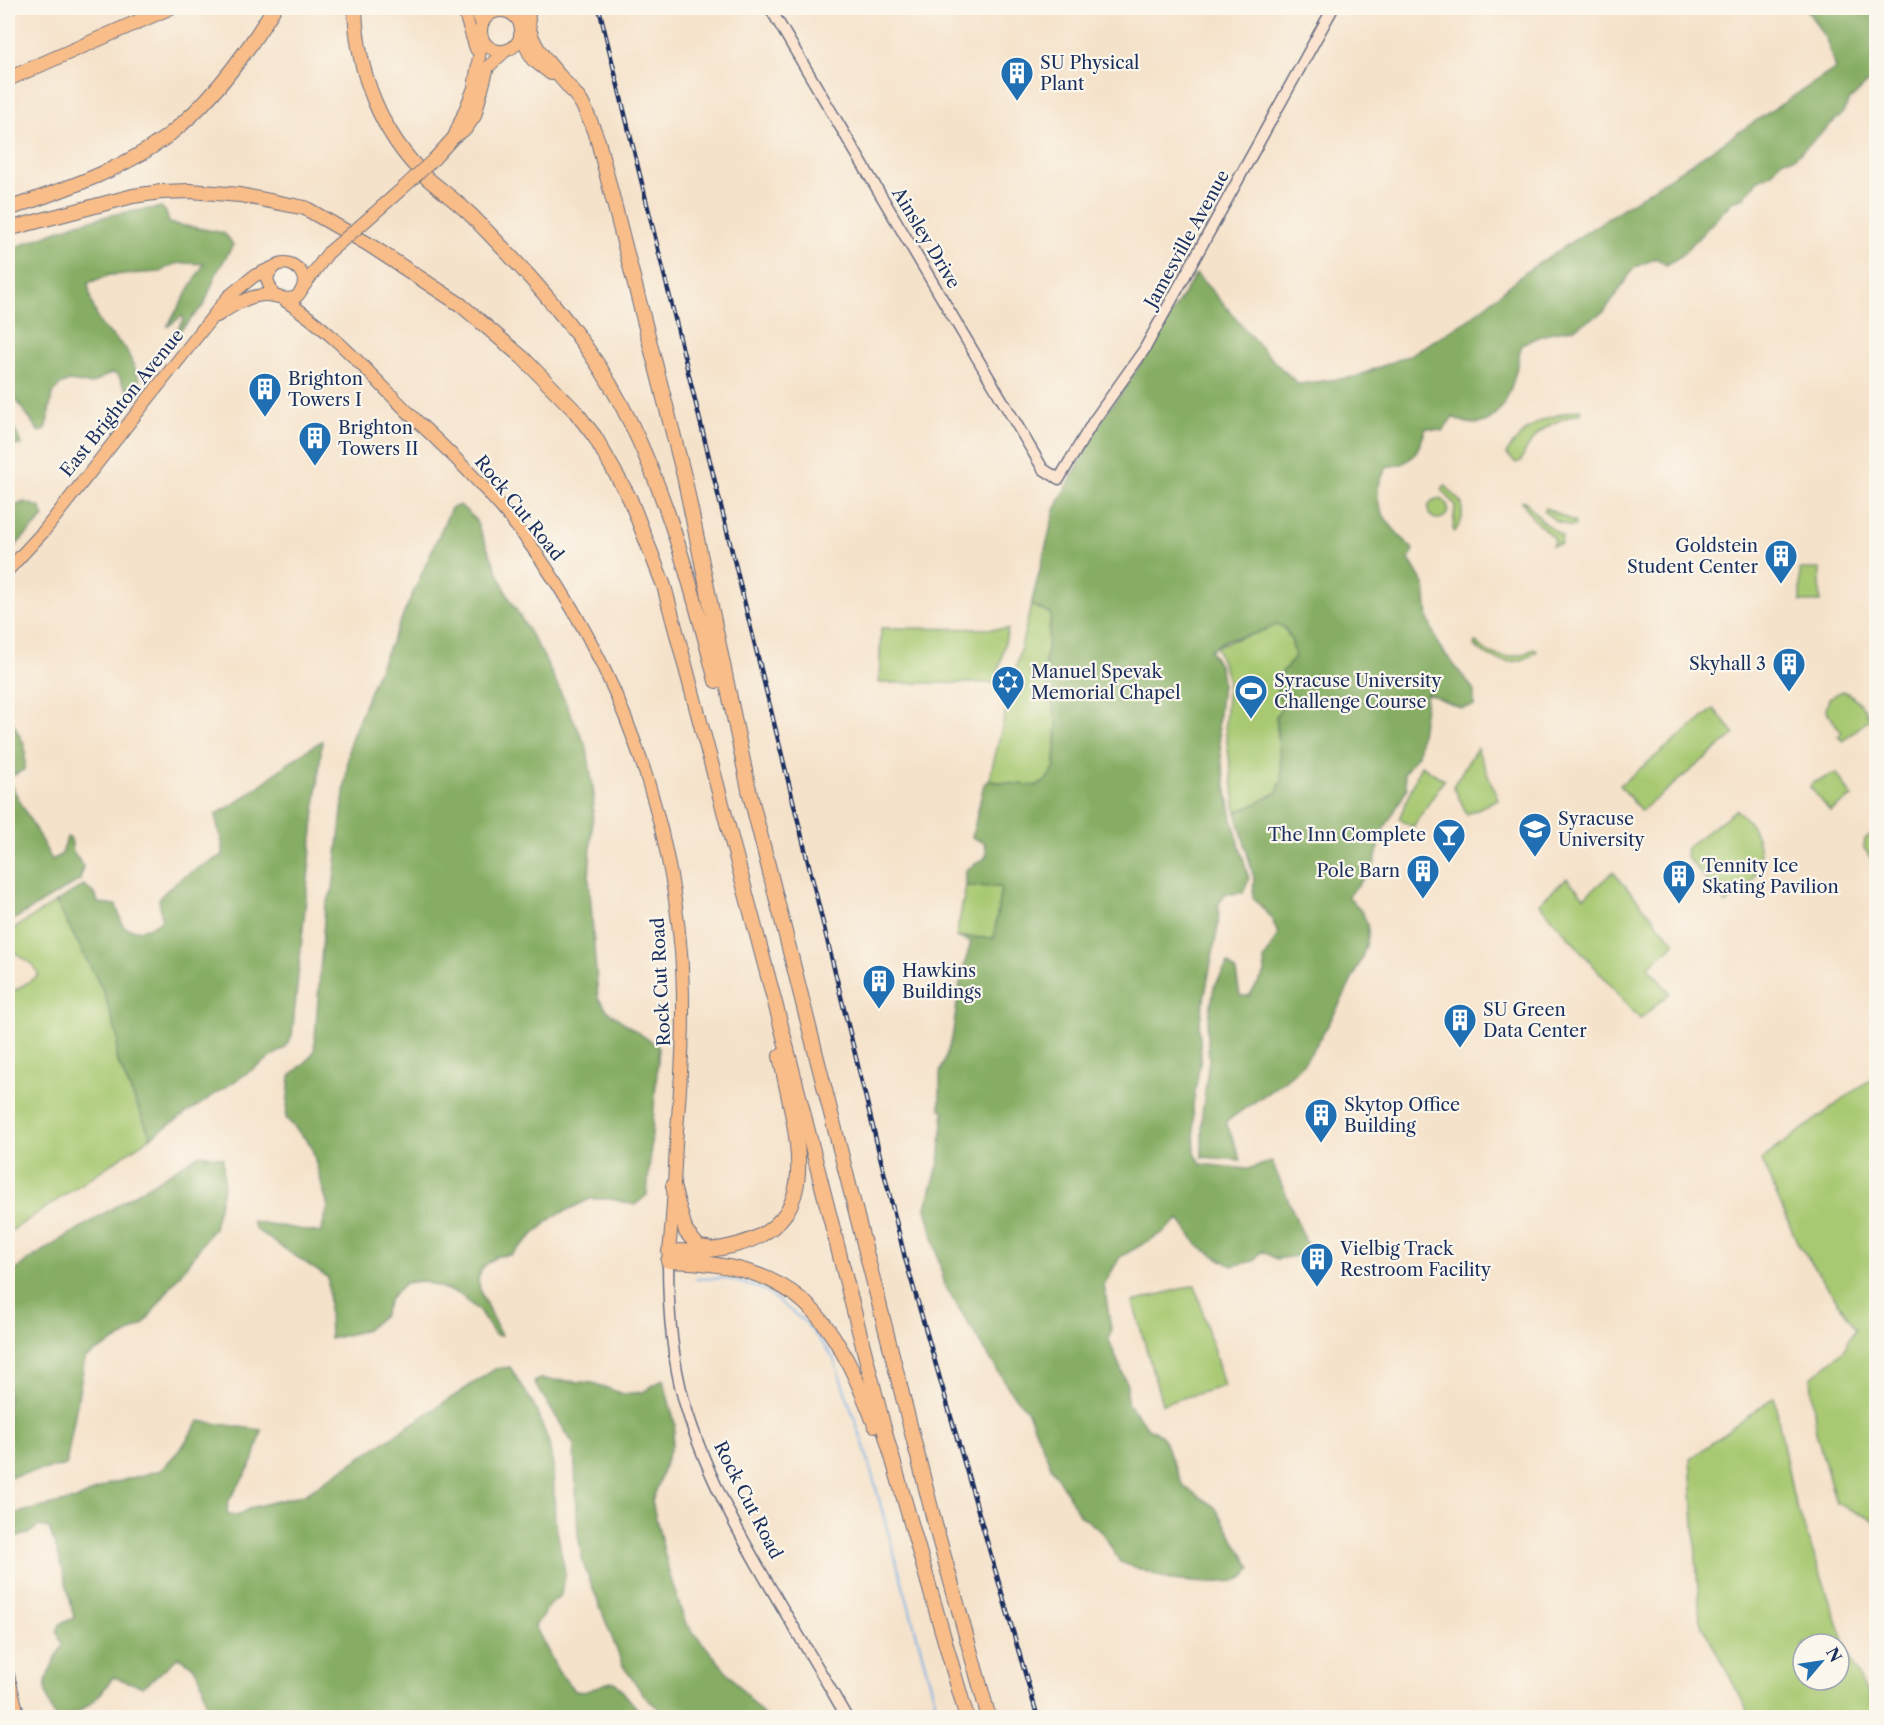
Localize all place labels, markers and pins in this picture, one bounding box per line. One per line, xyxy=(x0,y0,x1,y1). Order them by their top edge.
place label: SU Physical Plant xyxy=(1040,52,1139,95)
building icon: SU Physical Plant xyxy=(999,55,1035,102)
place label: Brighton Towers I xyxy=(288,368,363,411)
building icon: Brighton Towers I xyxy=(247,371,283,418)
place label: Brighton Towers II xyxy=(338,417,419,460)
building icon: Brighton Towers II xyxy=(297,420,333,467)
place label: Goldstein Student Center xyxy=(1627,535,1758,578)
building icon: Goldstein Student Center xyxy=(1763,538,1799,585)
building icon: Skyhall 3 xyxy=(1771,646,1807,693)
place label: Skyhall 3 xyxy=(1689,653,1766,675)
place label: Manuel Spevak Memorial Chapel xyxy=(1031,661,1181,704)
synagogue icon: Manuel Spevak Memorial Chapel xyxy=(990,664,1026,711)
place label: Syracuse University Challenge Course xyxy=(1274,670,1442,713)
sports icon: Syracuse University Challenge Course xyxy=(1233,673,1269,720)
place label: Syracuse University xyxy=(1558,808,1646,851)
school or university icon: Syracuse University xyxy=(1517,811,1553,858)
bar icon: The Inn Complete xyxy=(1431,817,1467,864)
place label: The Inn Complete xyxy=(1268,824,1426,846)
building icon: Pole Barn xyxy=(1405,853,1441,900)
place label: Tennity Ice Skating Pavilion xyxy=(1702,855,1839,898)
building icon: Tennity Ice Skating Pavilion xyxy=(1661,858,1697,905)
place label: Pole Barn xyxy=(1316,860,1400,882)
place label: Hawkins Buildings xyxy=(902,960,982,1003)
building icon: Hawkins Buildings xyxy=(861,963,897,1010)
place label: SU Green Data Center xyxy=(1483,999,1587,1042)
building icon: SU Green Data Center xyxy=(1442,1002,1478,1049)
place label: Skytop Office Building xyxy=(1344,1094,1460,1137)
building icon: Skytop Office Building xyxy=(1303,1097,1339,1144)
place label: Vielbig Track Restroom Facility xyxy=(1339,1238,1492,1281)
building icon: Vielbig Track Restroom Facility xyxy=(1299,1241,1335,1288)

